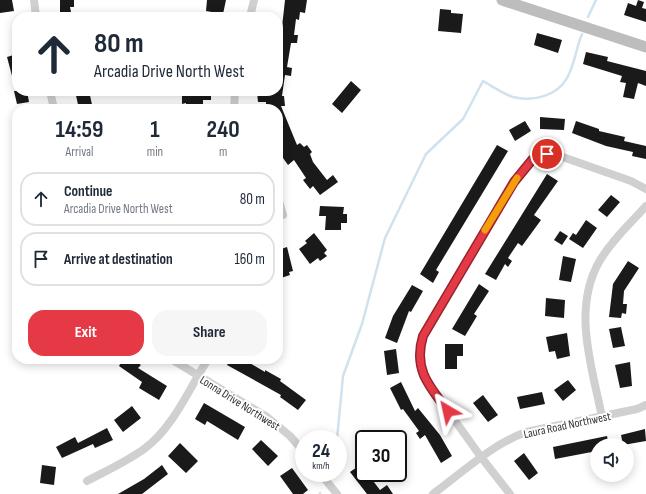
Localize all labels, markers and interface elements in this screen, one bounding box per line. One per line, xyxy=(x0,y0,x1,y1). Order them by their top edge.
text: 80 m xyxy=(94,27,143,60)
icon: ahead xyxy=(28,28,80,80)
text: Arcadia Drive North West xyxy=(94,61,244,82)
text: 14:59 xyxy=(55,115,103,144)
text: 1 xyxy=(150,115,160,144)
text: 240 xyxy=(207,115,240,144)
pin xyxy=(530,137,564,171)
icon: arrive xyxy=(536,143,558,165)
text: Arrival xyxy=(65,144,93,160)
text: min xyxy=(147,144,163,160)
text: m xyxy=(219,144,227,160)
text: Continue xyxy=(64,182,113,201)
icon: ahead xyxy=(30,188,52,210)
text: 80 m xyxy=(240,190,265,209)
text: Arcadia Drive North West xyxy=(64,201,173,217)
icon: arrive xyxy=(30,248,52,270)
text: Arrive at destination xyxy=(64,250,173,269)
text: 160 m xyxy=(234,250,265,269)
button: Exit xyxy=(28,310,144,356)
button: Share xyxy=(152,310,267,356)
street label: Lonna Drive Northwest xyxy=(197,373,283,434)
position arrow xyxy=(427,390,469,432)
street label: Laura Road Northwest xyxy=(522,409,612,442)
speed limit sign: 30 xyxy=(355,430,407,482)
map controls xyxy=(590,438,634,482)
button: sound xyxy=(590,438,634,482)
text: 24 xyxy=(312,439,330,463)
text: km/h xyxy=(312,460,330,472)

